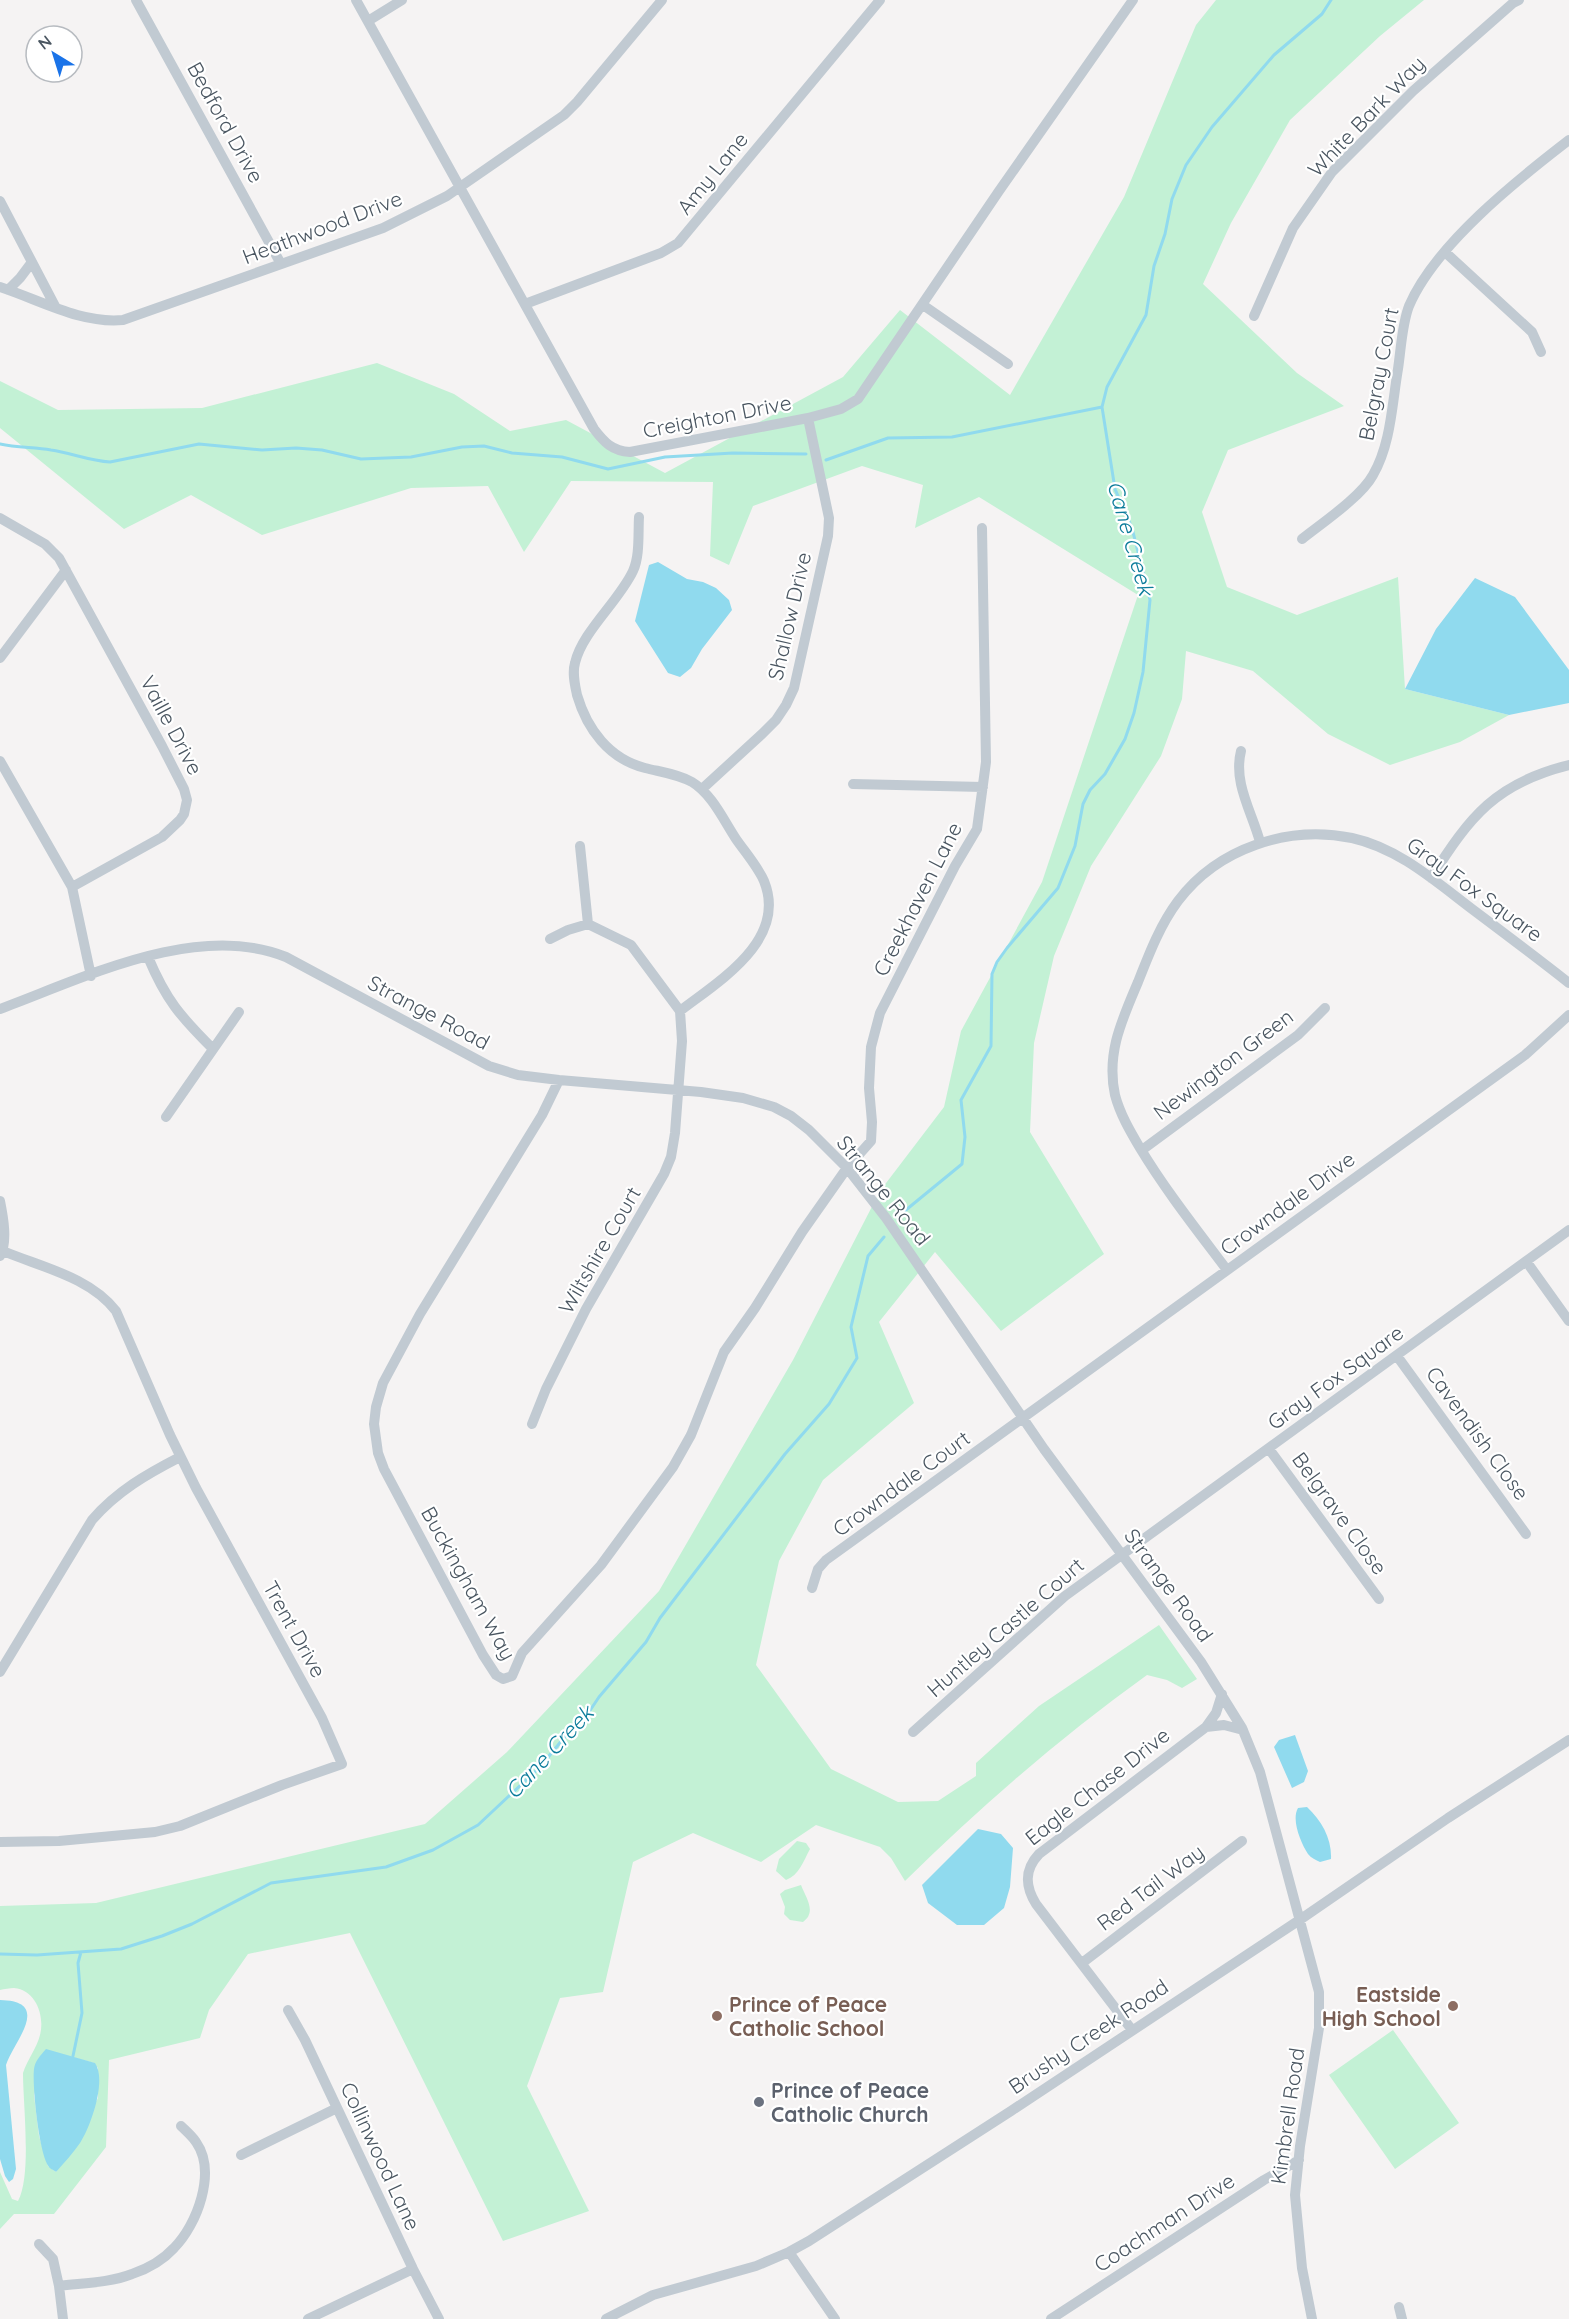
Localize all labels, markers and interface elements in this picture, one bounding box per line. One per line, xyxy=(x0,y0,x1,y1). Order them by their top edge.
north arrow xyxy=(24,24,84,84)
text: N xyxy=(34,31,56,54)
street label: White Bark Way xyxy=(1302,50,1430,182)
street label: Bedford Drive xyxy=(182,57,270,187)
street label: Amy Lane xyxy=(671,127,753,219)
street label: Heathwood Drive xyxy=(238,185,406,269)
street label: Belgray Court xyxy=(1352,305,1404,443)
street label: Creighton Drive xyxy=(640,389,794,443)
water label: Cane Creek xyxy=(1101,478,1161,601)
street label: Shallow Drive xyxy=(762,549,816,683)
street label: Vaille Drive xyxy=(135,671,209,779)
street label: Creekhaven Lane xyxy=(867,818,967,980)
street label: Gray Fox Square xyxy=(1402,831,1548,947)
street label: Strange Road xyxy=(364,969,494,1055)
street label: Newington Green xyxy=(1148,1003,1298,1125)
street label: Strange Road xyxy=(832,1130,936,1250)
street label: Crowndale Drive xyxy=(1215,1145,1359,1261)
street label: Wiltshire Court xyxy=(552,1182,646,1318)
street label: Gray Fox Square xyxy=(1262,1319,1408,1435)
street label: Cavendish Close xyxy=(1421,1361,1535,1505)
street label: Crowndale Court xyxy=(827,1425,975,1541)
street label: Belgrave Close xyxy=(1287,1447,1393,1579)
street label: Buckingham Way xyxy=(416,1502,522,1664)
street label: Strange Road xyxy=(1119,1523,1219,1647)
street label: Huntley Castle Court xyxy=(921,1552,1089,1702)
street label: Trent Drive xyxy=(258,1576,332,1682)
water label: Cane Creek xyxy=(499,1698,601,1805)
street label: Eagle Chase Drive xyxy=(1020,1721,1174,1851)
street label: Red Tail Way xyxy=(1091,1838,1209,1936)
street label: Brushy Creek Road xyxy=(1003,1973,1173,2099)
place label: Eastside High School xyxy=(1322,1981,1441,2031)
place label: Prince of Peace Catholic School xyxy=(729,1991,887,2041)
marker: Eastside High School xyxy=(1446,1999,1460,2013)
marker: Prince of Peace Catholic School xyxy=(710,2009,724,2023)
street label: Kimbrell Road xyxy=(1265,2046,1309,2186)
place label: Prince of Peace Catholic Church xyxy=(771,2077,929,2127)
street label: Collinwood Lane xyxy=(335,2078,427,2234)
marker: Prince of Peace Catholic Church xyxy=(752,2095,766,2109)
street label: Coachman Drive xyxy=(1089,2167,1239,2277)

